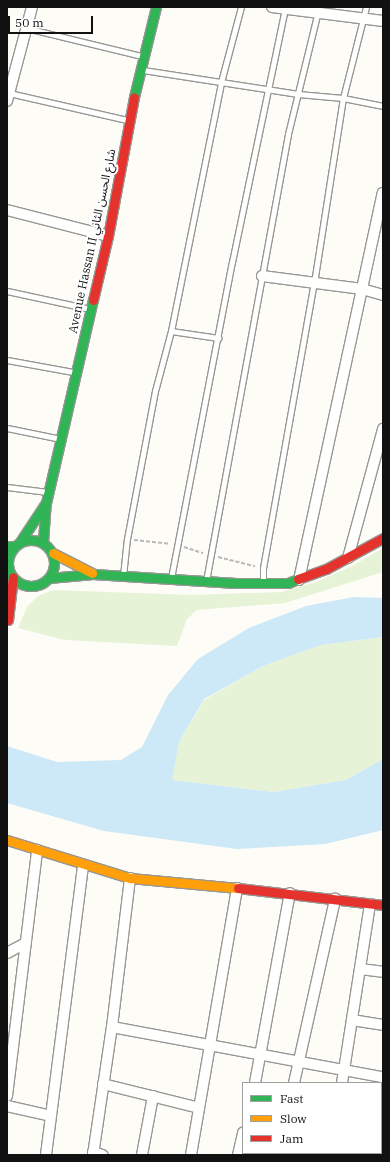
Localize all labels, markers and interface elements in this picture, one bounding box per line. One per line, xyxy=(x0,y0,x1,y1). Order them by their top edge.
scale bar xyxy=(10,8,95,34)
text: 50 m xyxy=(15,15,44,30)
street label: Avenue Hassan II شارع الحسن الثاني xyxy=(65,147,119,335)
legend xyxy=(242,1082,382,1154)
text: Fast xyxy=(280,1091,304,1106)
text: Slow xyxy=(280,1111,307,1126)
text: Jam xyxy=(280,1131,303,1146)

